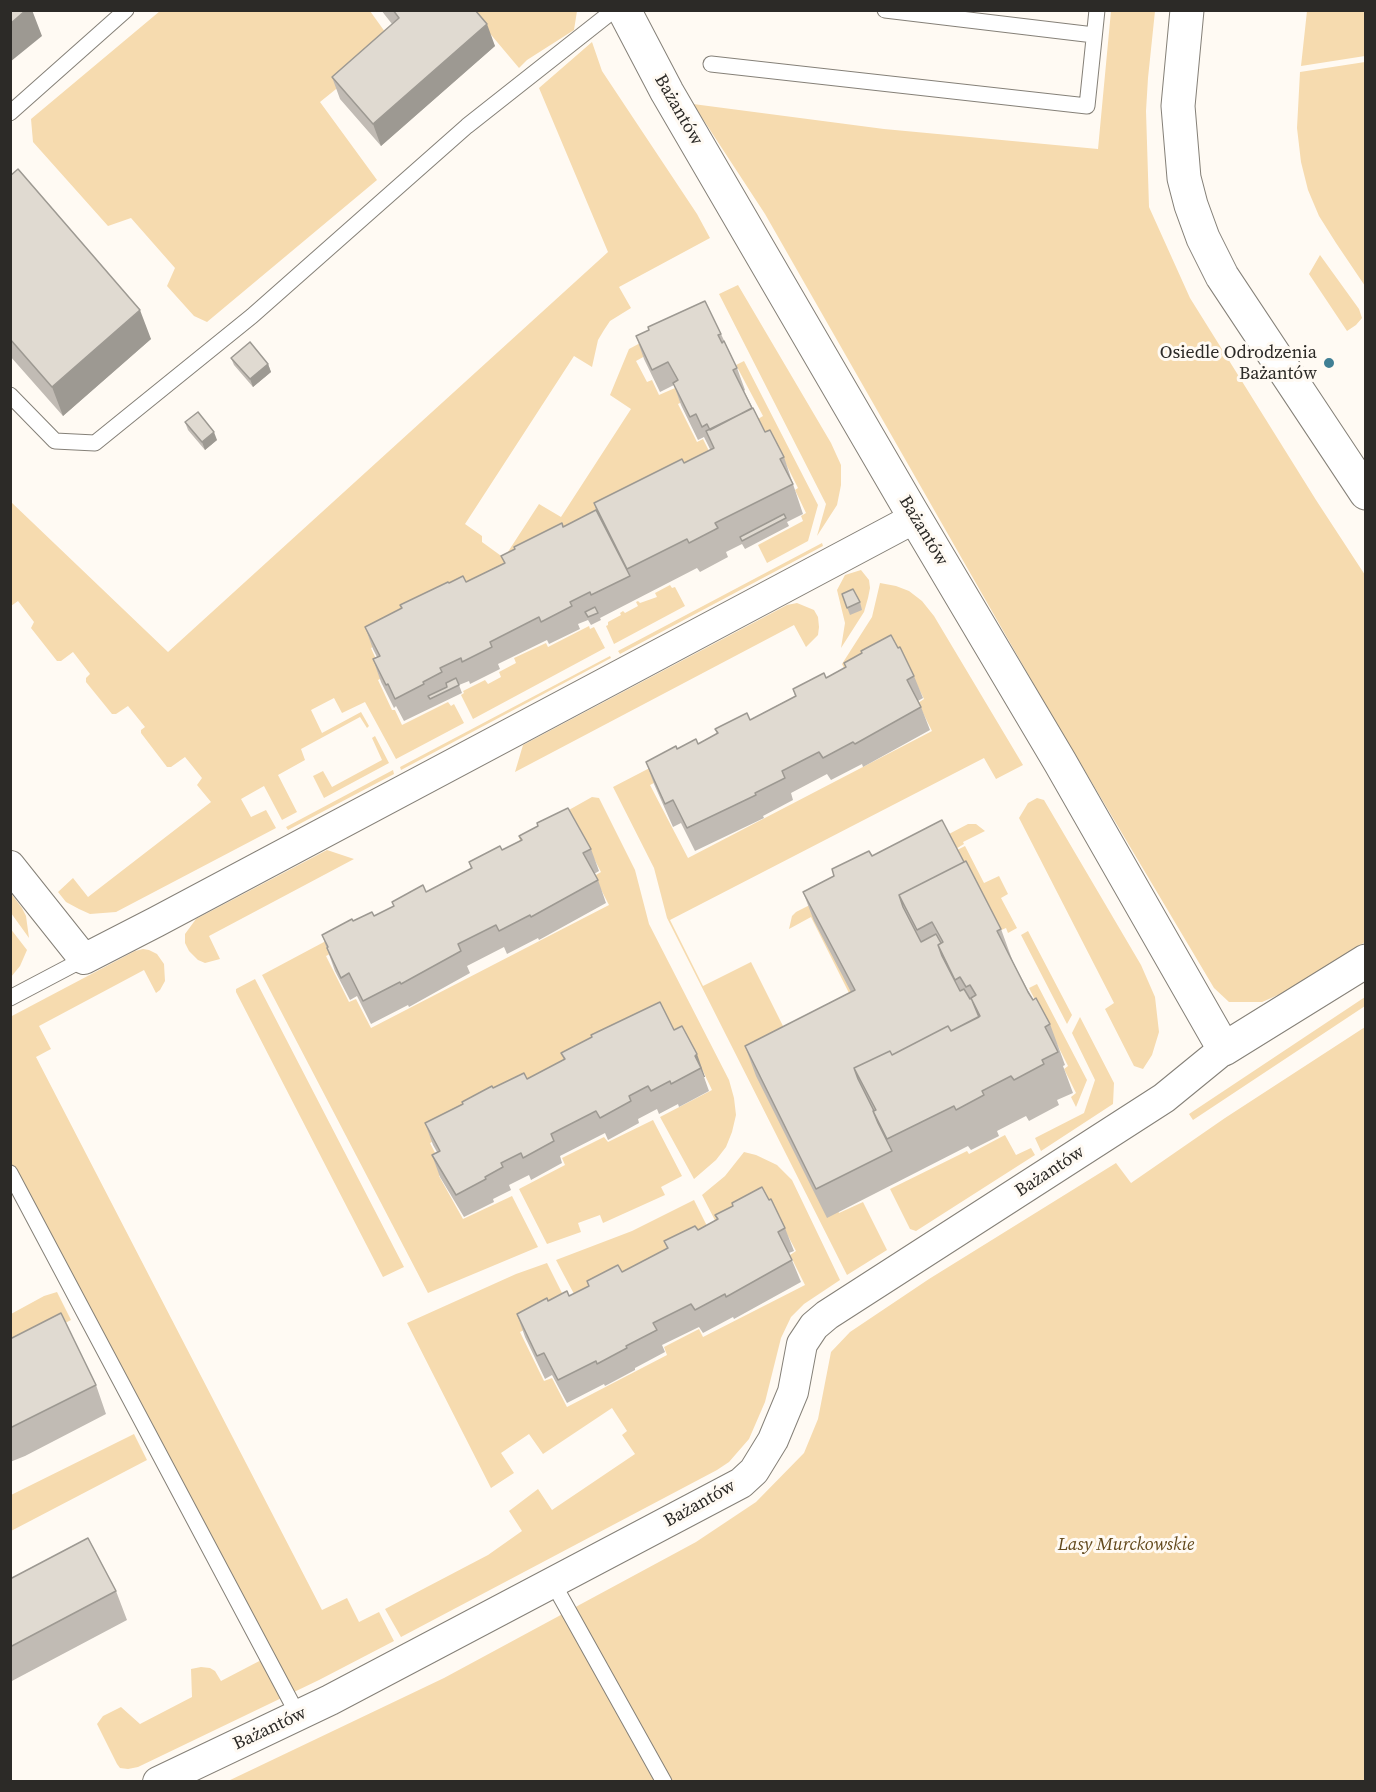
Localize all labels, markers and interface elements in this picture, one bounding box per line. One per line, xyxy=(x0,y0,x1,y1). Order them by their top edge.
street label: Bażantów xyxy=(649,71,707,149)
place label: Osiedle Odrodzenia Bażantów xyxy=(1160,342,1317,385)
marker: Osiedle Odrodzenia Bażantów xyxy=(1322,356,1336,370)
street label: Bażantów xyxy=(894,492,952,570)
street label: Bażantów xyxy=(1011,1142,1089,1202)
street label: Bażantów xyxy=(661,1476,739,1532)
park label: Lasy Murckowskie xyxy=(1058,1534,1194,1556)
street label: Bażantów xyxy=(230,1703,310,1755)

